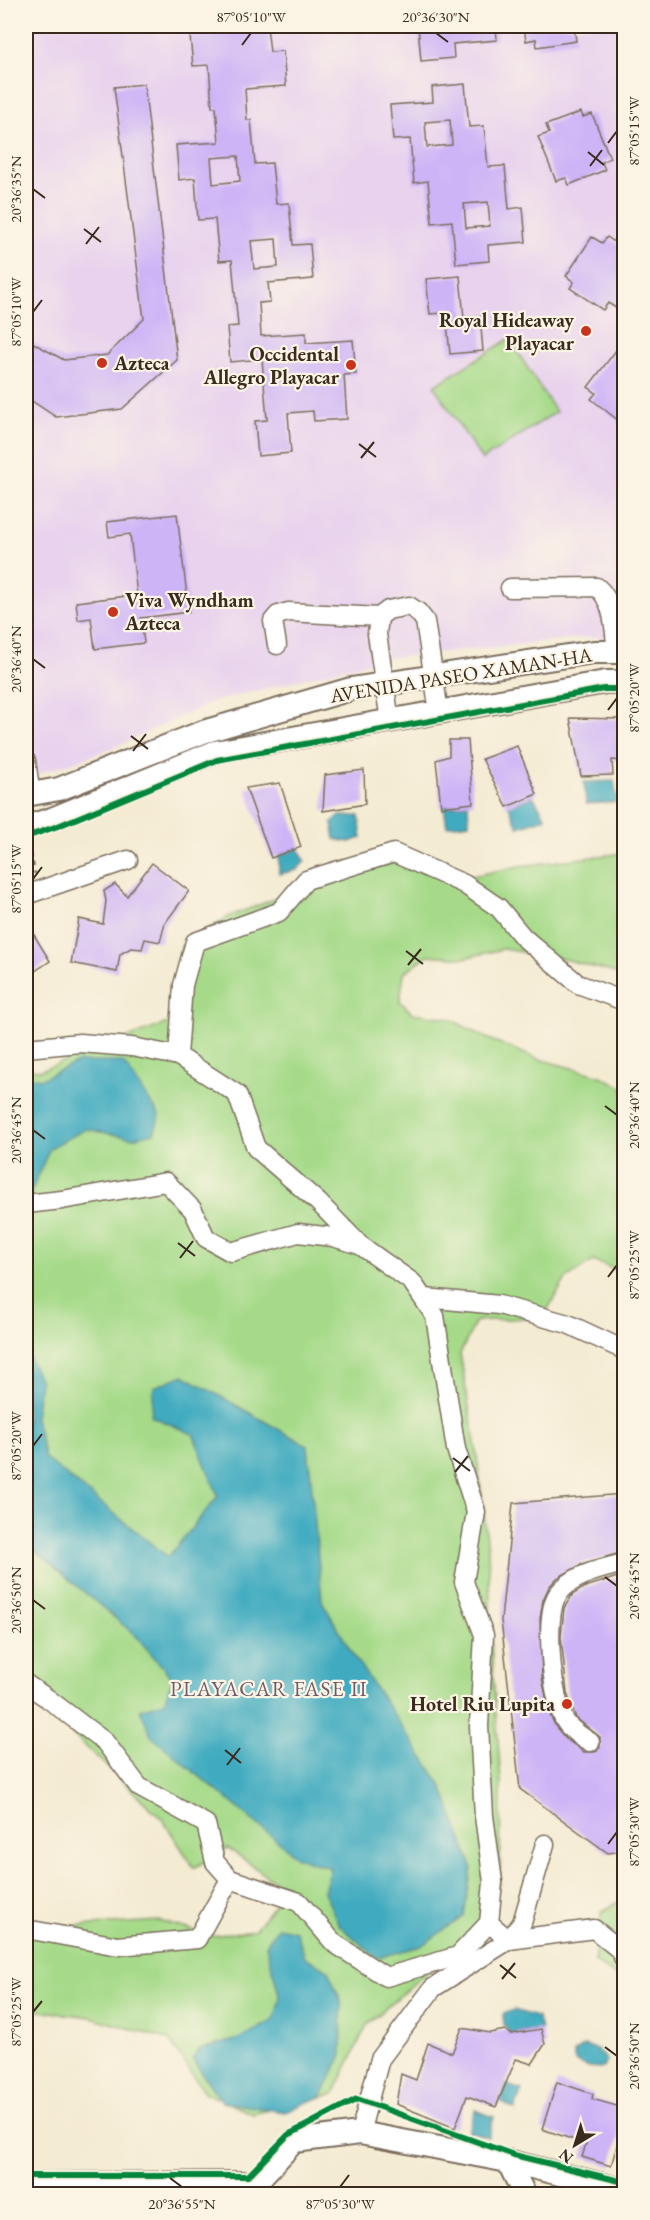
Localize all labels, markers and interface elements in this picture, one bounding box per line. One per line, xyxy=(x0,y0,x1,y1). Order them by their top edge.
text: 87°05'10"W xyxy=(216,7,286,26)
text: 20°36'30"N xyxy=(402,7,470,26)
text: 87°05'15"W xyxy=(624,96,643,166)
text: 20°36'35"N xyxy=(6,155,25,223)
text: 87°05'10"W xyxy=(6,277,25,347)
place label: Royal Hideaway Playacar xyxy=(439,307,575,356)
marker: Royal Hideaway Playacar xyxy=(579,324,593,338)
place label: Occidental Allegro Playacar xyxy=(202,341,340,390)
place label: Azteca xyxy=(113,350,170,376)
marker: Azteca xyxy=(95,356,109,370)
marker: Occidental Allegro Playacar xyxy=(344,358,358,372)
place label: Viva Wyndham Azteca xyxy=(124,587,254,636)
marker: Viva Wyndham Azteca xyxy=(106,605,120,619)
text: 20°36'40"N xyxy=(6,625,25,693)
street label: AVENIDA PASEO XAMAN-HA xyxy=(327,641,594,709)
text: 87°05'20"W xyxy=(624,663,643,733)
text: 87°05'15"W xyxy=(6,844,25,914)
text: 20°36'40"N xyxy=(624,1081,643,1149)
text: 20°36'45"N xyxy=(6,1096,25,1164)
text: 87°05'25"W xyxy=(624,1230,643,1300)
text: 87°05'20"W xyxy=(6,1411,25,1481)
text: 20°36'45"N xyxy=(624,1552,643,1620)
text: 20°36'50"N xyxy=(6,1566,25,1634)
district label: PLAYACAR FASE II xyxy=(170,1675,368,1702)
place label: Hotel Riu Lupita xyxy=(410,1691,555,1717)
marker: Hotel Riu Lupita xyxy=(560,1697,574,1711)
text: 87°05'30"W xyxy=(624,1797,643,1867)
text: 87°05'25"W xyxy=(6,1977,25,2047)
text: 20°36'50"N xyxy=(624,2022,643,2090)
north arrow xyxy=(545,2115,605,2175)
text: N xyxy=(554,2144,578,2169)
text: 20°36'55"N xyxy=(148,2194,216,2213)
text: 87°05'30"W xyxy=(305,2194,375,2213)

